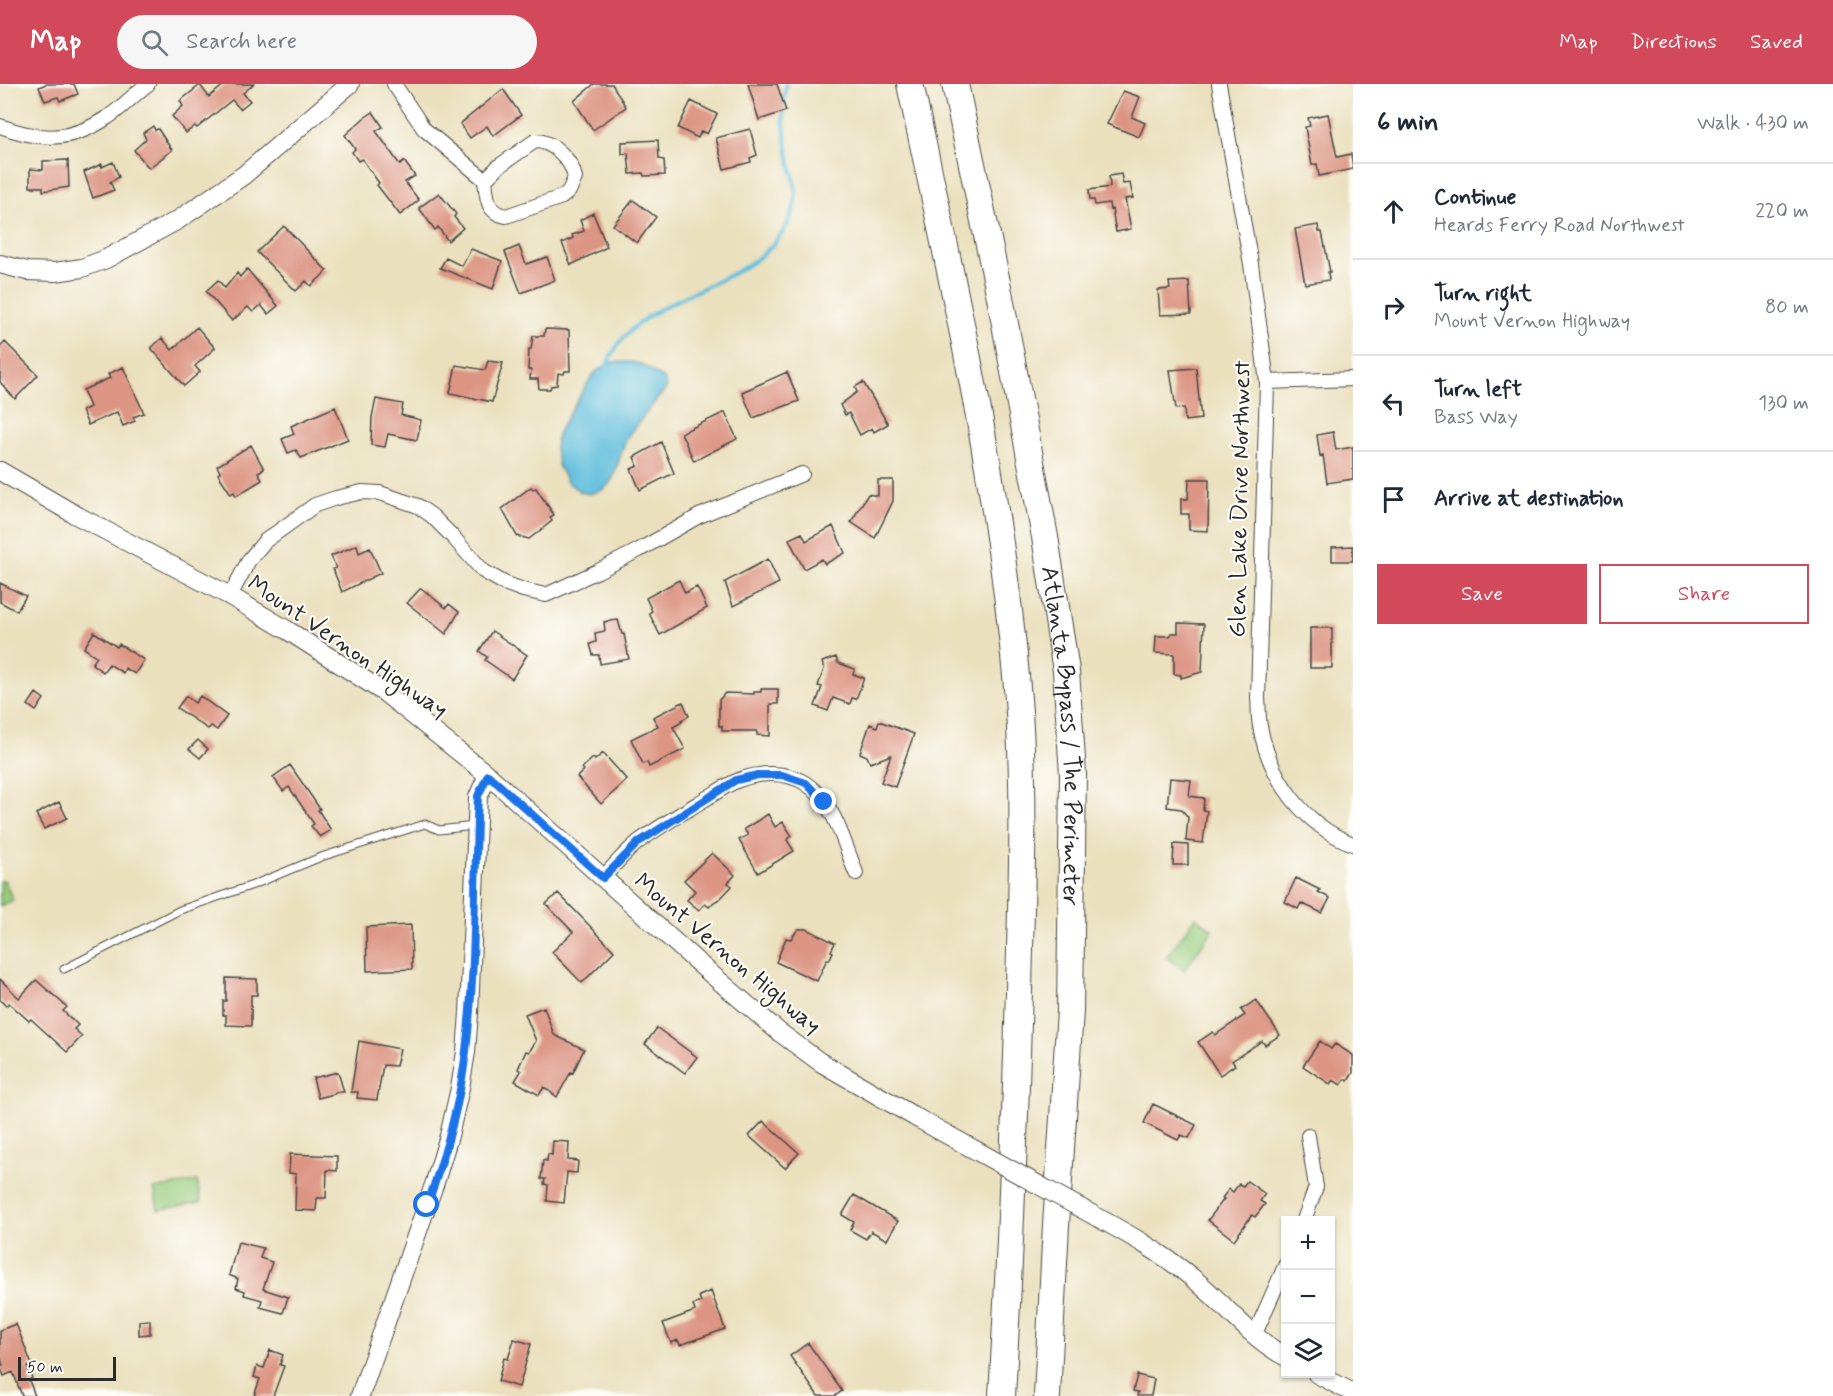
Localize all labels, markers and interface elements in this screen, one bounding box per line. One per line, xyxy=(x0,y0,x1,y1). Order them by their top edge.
search box xyxy=(117,15,537,69)
text: Map xyxy=(30,24,81,61)
icon: search xyxy=(138,26,171,59)
text: Search here xyxy=(186,28,297,56)
text: Map xyxy=(1559,28,1598,56)
text: Directions xyxy=(1631,28,1717,56)
text: Saved xyxy=(1750,28,1803,56)
text: 6 min xyxy=(1377,106,1439,140)
text: Walk · 430 m xyxy=(1697,110,1809,137)
text: Continue xyxy=(1434,184,1516,212)
icon: ahead xyxy=(1377,195,1410,228)
text: 220 m xyxy=(1755,198,1809,225)
text: Heards Ferry Road Northwest xyxy=(1434,212,1685,239)
text: Turn right xyxy=(1434,280,1532,308)
icon: right xyxy=(1377,291,1410,324)
text: 80 m xyxy=(1765,294,1809,321)
text: Mount Vernon Highway xyxy=(1434,308,1630,335)
street label: Glen Lake Drive Northwest xyxy=(1223,360,1258,638)
text: Turn left xyxy=(1434,376,1522,404)
icon: left xyxy=(1377,387,1410,420)
text: 130 m xyxy=(1758,390,1809,417)
text: Bass Way xyxy=(1434,404,1518,431)
icon: arrive xyxy=(1377,483,1410,516)
text: Arrive at destination xyxy=(1434,485,1624,513)
street label: Atlanta Bypass / The Perimeter xyxy=(1033,564,1087,906)
button: Save xyxy=(1377,564,1587,624)
button: Share xyxy=(1599,564,1809,624)
street label: Mount Vernon Highway xyxy=(240,569,453,728)
route end xyxy=(810,788,836,814)
street label: Mount Vernon Highway xyxy=(626,867,827,1043)
route start xyxy=(413,1191,439,1217)
map controls xyxy=(1281,1216,1335,1378)
button: + xyxy=(1281,1216,1335,1270)
button: − xyxy=(1281,1270,1335,1324)
button: layers xyxy=(1281,1324,1335,1378)
scale bar xyxy=(18,1354,116,1382)
text: 50 m xyxy=(27,1357,63,1378)

